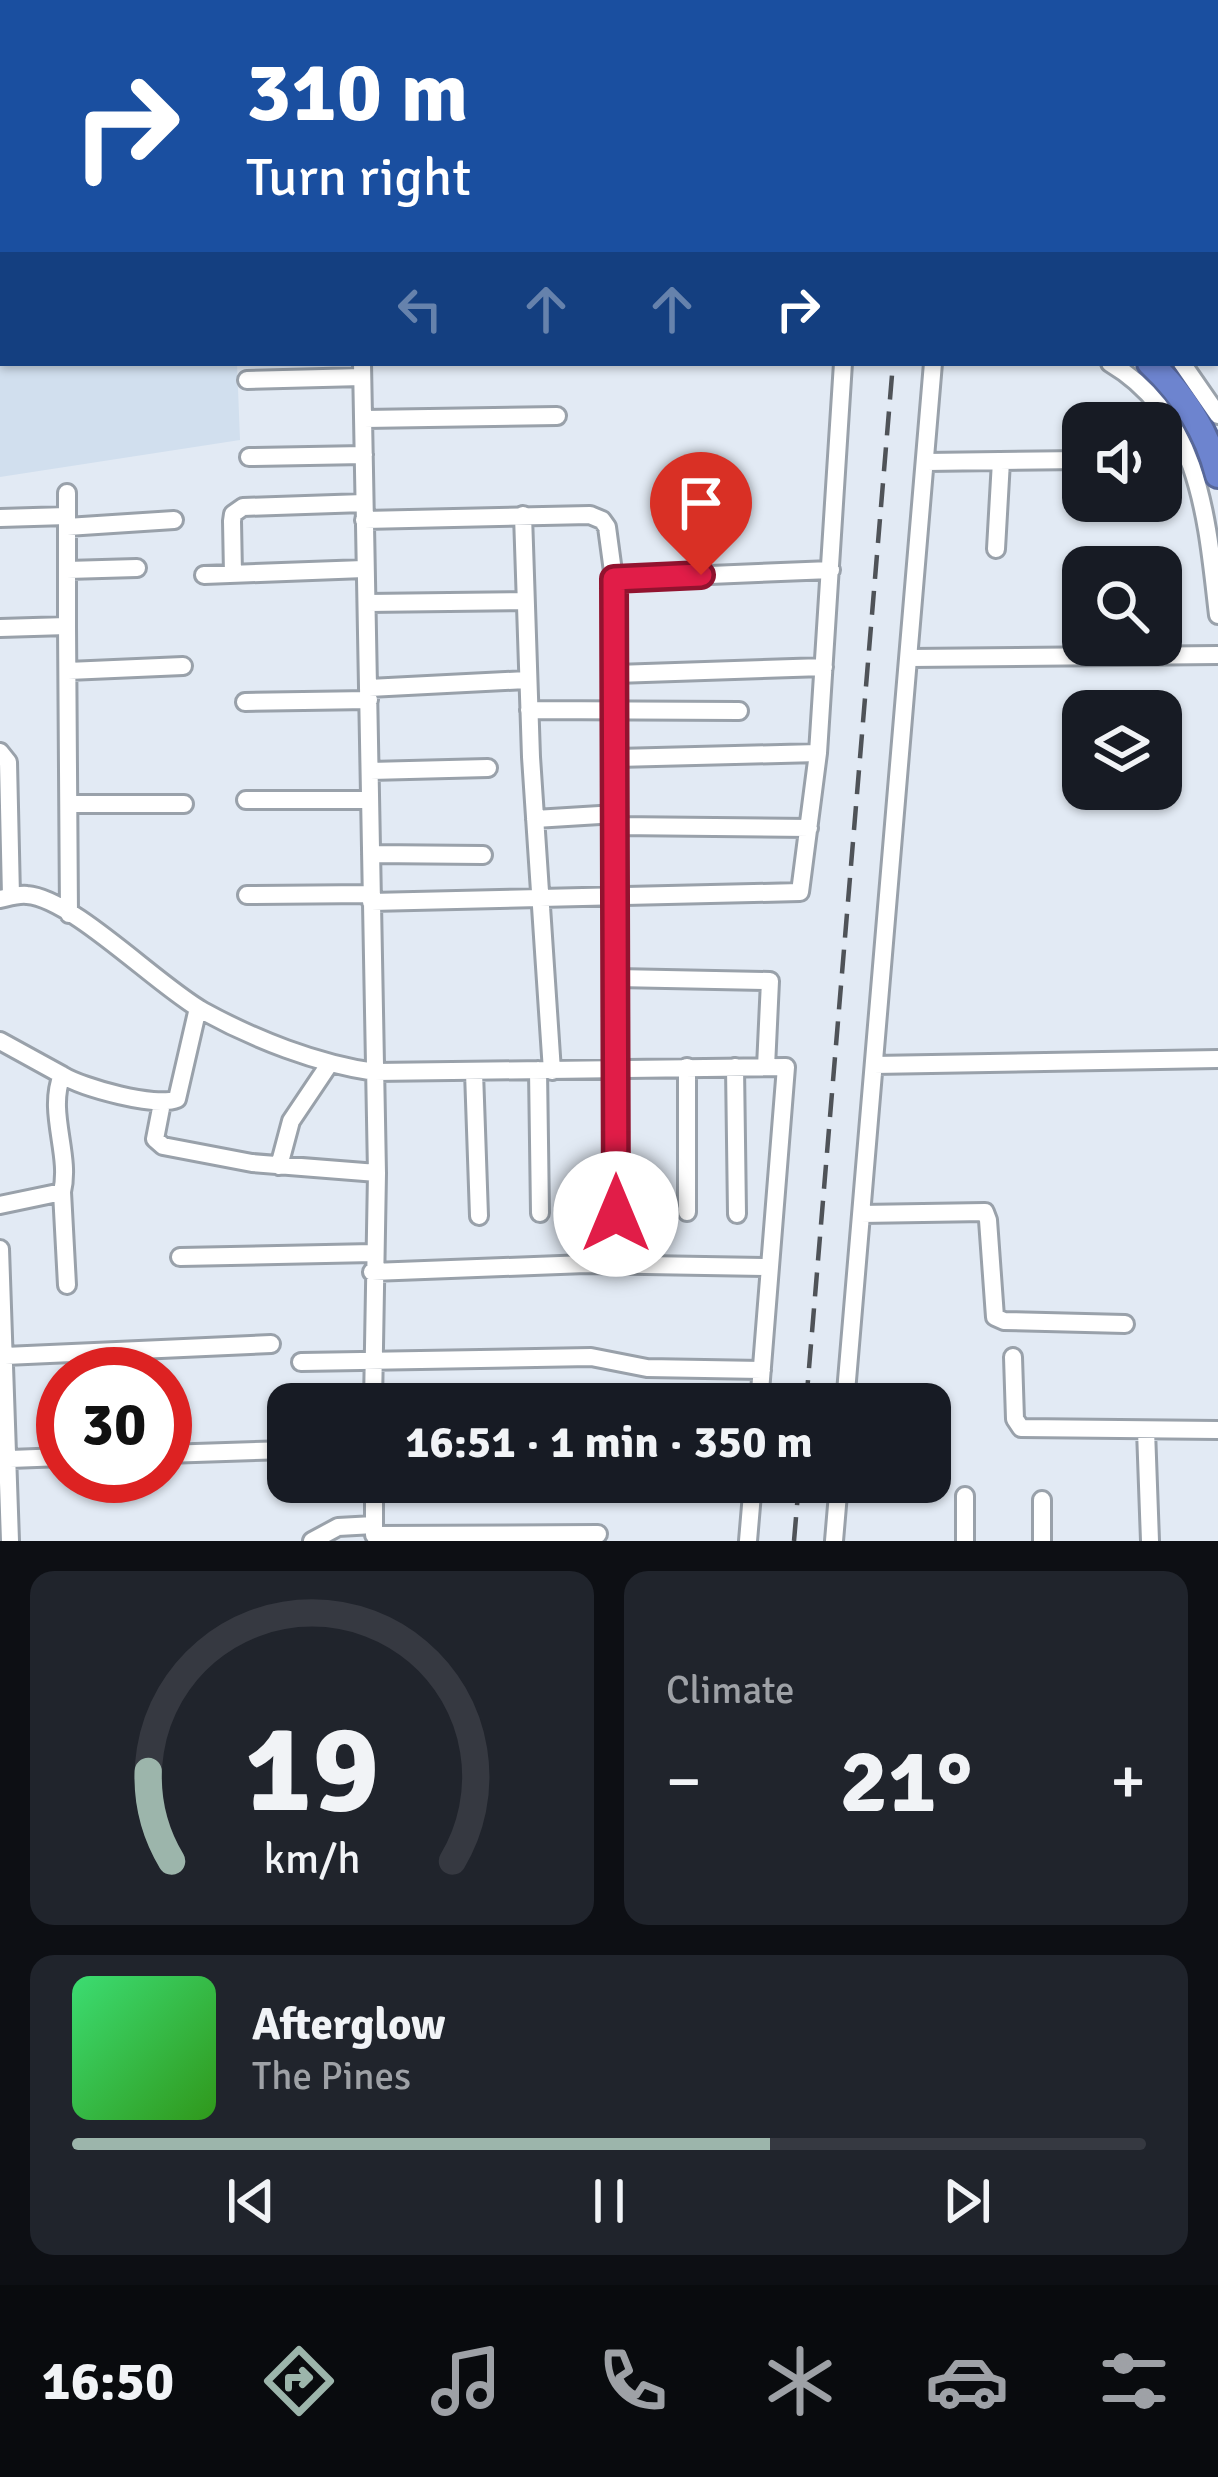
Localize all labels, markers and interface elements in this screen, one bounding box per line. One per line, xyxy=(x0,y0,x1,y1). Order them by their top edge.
text: 310 m xyxy=(246,41,468,145)
icon: right xyxy=(48,48,204,204)
text: Turn right xyxy=(246,144,471,211)
icon: left xyxy=(387,276,453,342)
icon: ahead xyxy=(513,276,579,342)
icon: ahead xyxy=(639,276,705,342)
icon: right xyxy=(765,276,831,342)
map controls xyxy=(1062,402,1182,810)
button: sound xyxy=(1062,402,1182,522)
pin xyxy=(650,452,752,575)
icon: arrive xyxy=(668,470,734,536)
button: search xyxy=(1062,546,1182,666)
button: layers xyxy=(1062,690,1182,810)
position arrow xyxy=(553,1151,679,1277)
speed limit sign: 30 xyxy=(36,1347,192,1503)
text: 16:51 · 1 min · 350 m xyxy=(405,1415,813,1470)
text: Climate xyxy=(666,1666,795,1714)
text: 19 xyxy=(245,1693,379,1846)
text: 21° xyxy=(839,1726,973,1837)
text: − xyxy=(666,1741,702,1822)
text: + xyxy=(1110,1741,1146,1822)
text: km/h xyxy=(263,1833,361,1886)
text: Afterglow xyxy=(252,1997,445,2052)
text: The Pines xyxy=(252,2052,411,2100)
icon: previous xyxy=(218,2168,284,2234)
icon: pause xyxy=(576,2168,642,2234)
icon: next xyxy=(934,2168,1000,2234)
icon: directions xyxy=(257,2339,341,2423)
icon: music xyxy=(424,2339,508,2423)
icon: phone xyxy=(591,2339,675,2423)
icon: climate xyxy=(758,2339,842,2423)
icon: car xyxy=(925,2339,1009,2423)
icon: filters xyxy=(1092,2339,1176,2423)
text: 16:50 xyxy=(42,2348,174,2415)

